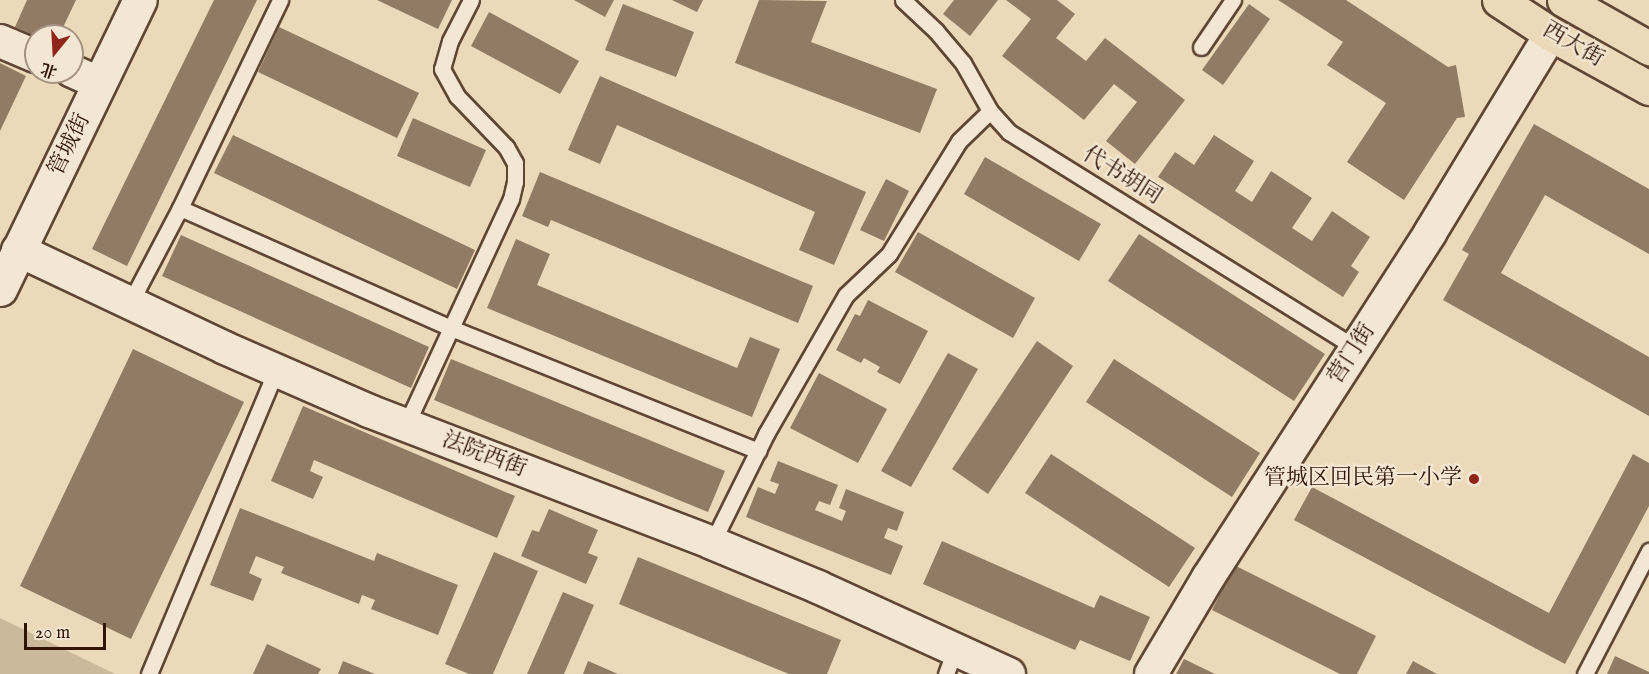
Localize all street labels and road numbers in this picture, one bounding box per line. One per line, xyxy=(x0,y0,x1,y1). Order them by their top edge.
street label: 西大街 xyxy=(1538,17,1608,73)
street label: 管城街 xyxy=(44,110,96,180)
street label: 代书胡同 xyxy=(1078,141,1166,211)
street label: 营门街 xyxy=(1323,319,1381,389)
street label: 法院西街 xyxy=(438,427,530,483)

